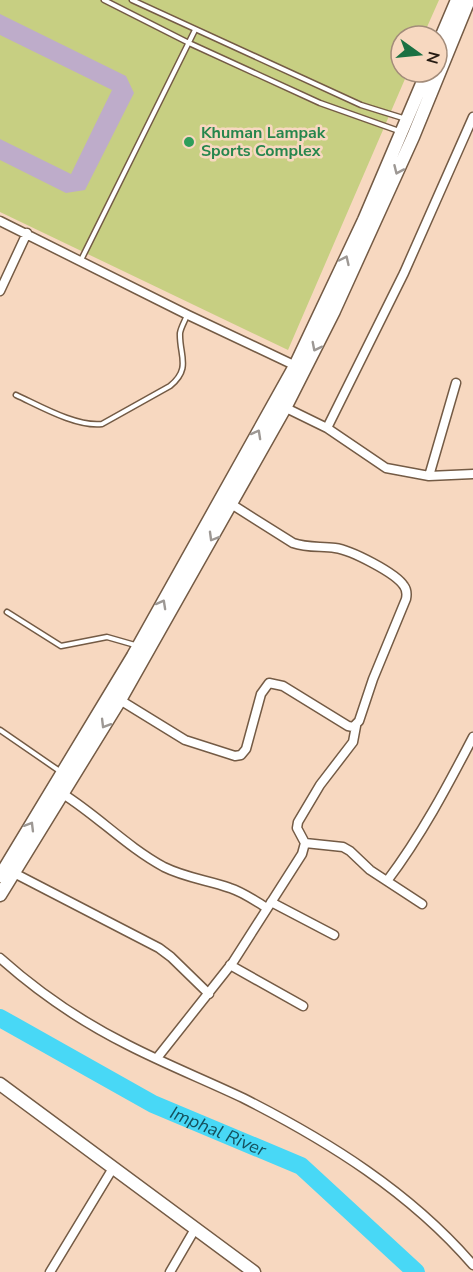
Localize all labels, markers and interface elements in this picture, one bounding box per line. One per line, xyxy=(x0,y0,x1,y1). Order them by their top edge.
north arrow xyxy=(389,24,449,84)
text: N xyxy=(420,49,445,66)
place label: Khuman Lampak Sports Complex xyxy=(201,122,326,162)
marker: Khuman Lampak Sports Complex xyxy=(182,135,196,149)
one-way arrow xyxy=(393,164,405,175)
one-way arrow xyxy=(338,255,350,266)
one-way arrow xyxy=(312,341,324,352)
one-way arrow xyxy=(250,430,261,440)
one-way arrow xyxy=(209,531,220,541)
one-way arrow xyxy=(155,600,166,610)
one-way arrow xyxy=(101,718,112,728)
one-way arrow xyxy=(23,822,35,832)
water label: Imphal River xyxy=(166,1101,270,1162)

